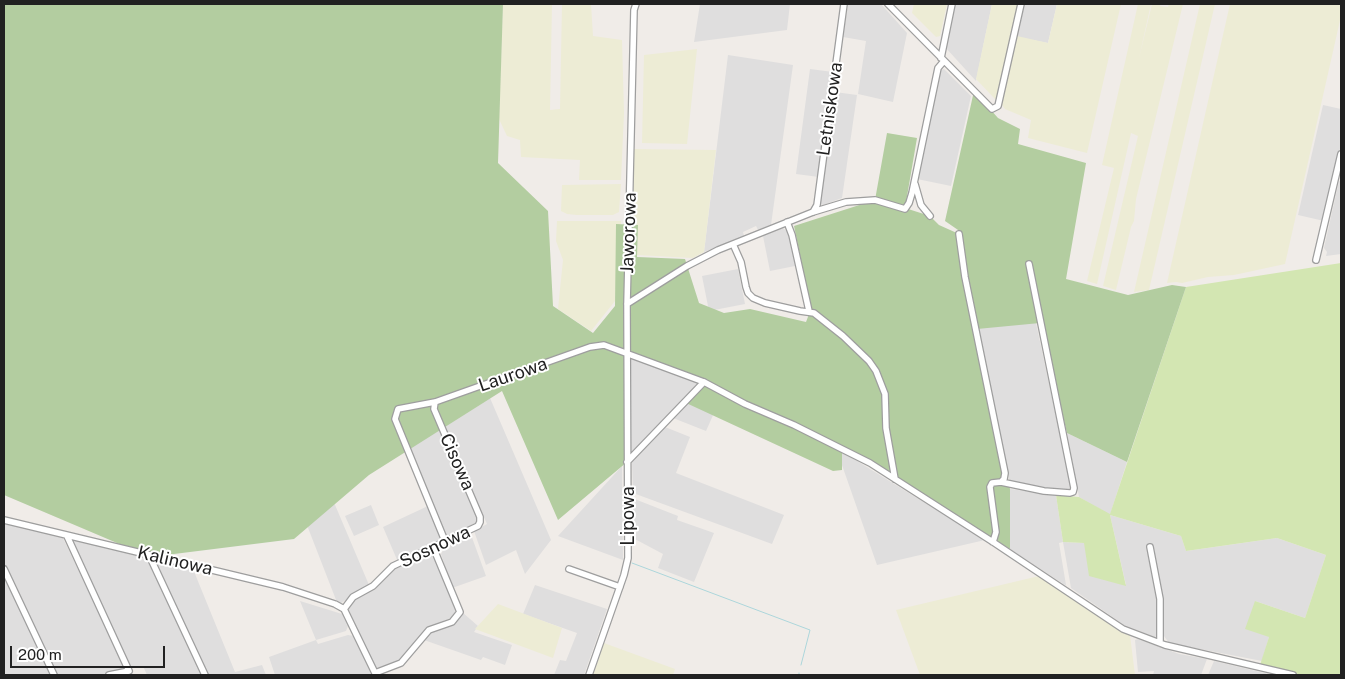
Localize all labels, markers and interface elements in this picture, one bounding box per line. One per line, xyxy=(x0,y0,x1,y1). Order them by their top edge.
street label: Letniskowa xyxy=(813,61,847,157)
street label: Jaworowa xyxy=(617,192,641,274)
street label: Laurowa xyxy=(476,353,550,397)
street label: Cisowa xyxy=(435,430,479,494)
street label: Lipowa xyxy=(617,486,639,546)
street label: Sosnowa xyxy=(396,521,474,573)
street label: Kalinowa xyxy=(135,542,215,580)
scale bar xyxy=(12,636,168,668)
text: 200 m xyxy=(18,646,62,663)

